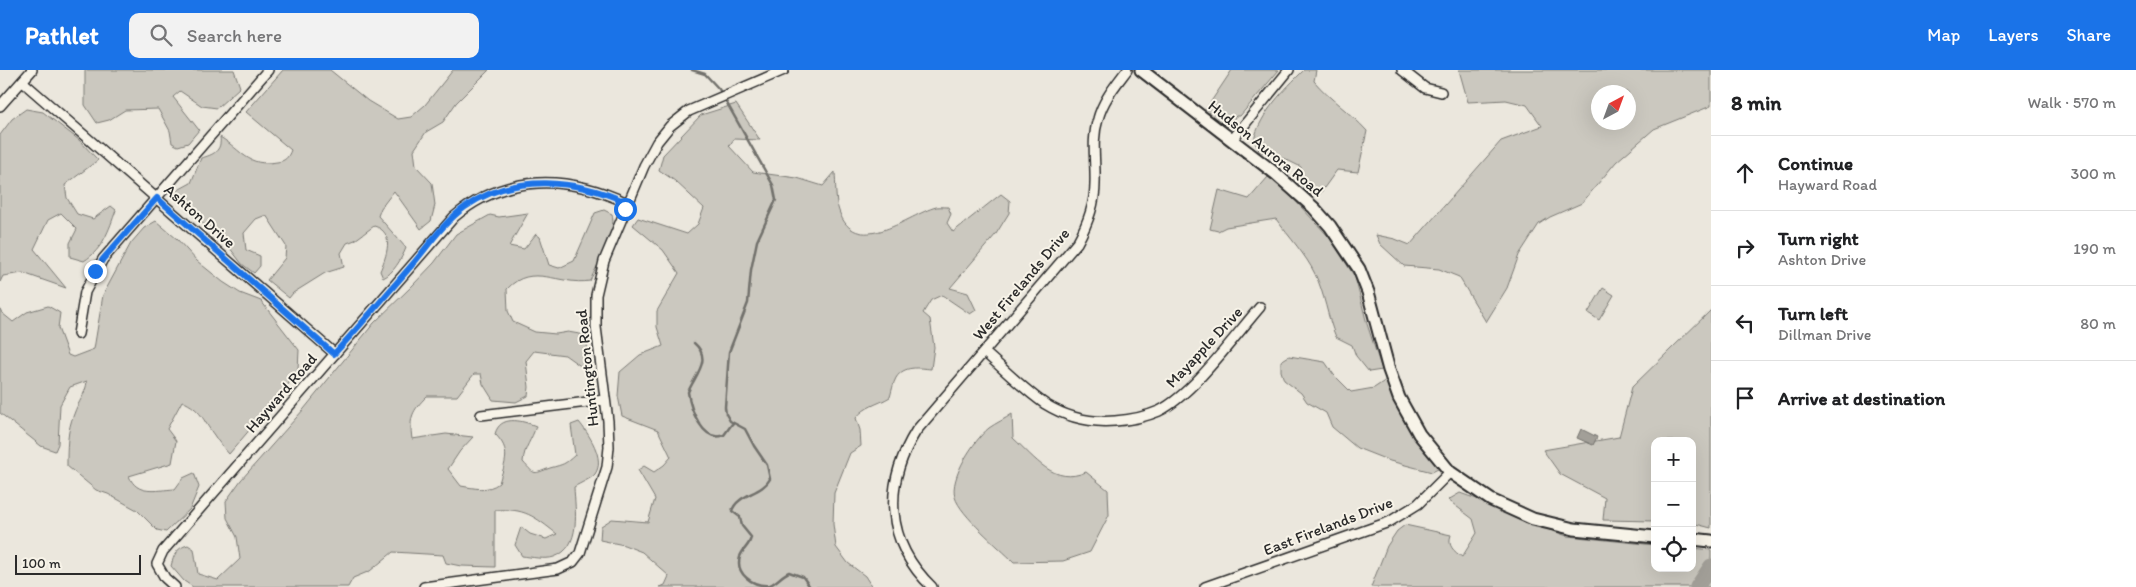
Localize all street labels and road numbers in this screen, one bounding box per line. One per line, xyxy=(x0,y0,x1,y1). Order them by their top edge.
street label: Hudson Aurora Road xyxy=(1205,96,1328,200)
street label: Ashton Drive xyxy=(160,180,240,252)
street label: West Firelands Drive xyxy=(969,224,1073,344)
street label: Mayapple Drive xyxy=(1162,302,1246,392)
street label: Huntington Road xyxy=(571,308,603,427)
street label: Hayward Road xyxy=(241,349,321,437)
street label: East Firelands Drive xyxy=(1261,493,1395,559)

